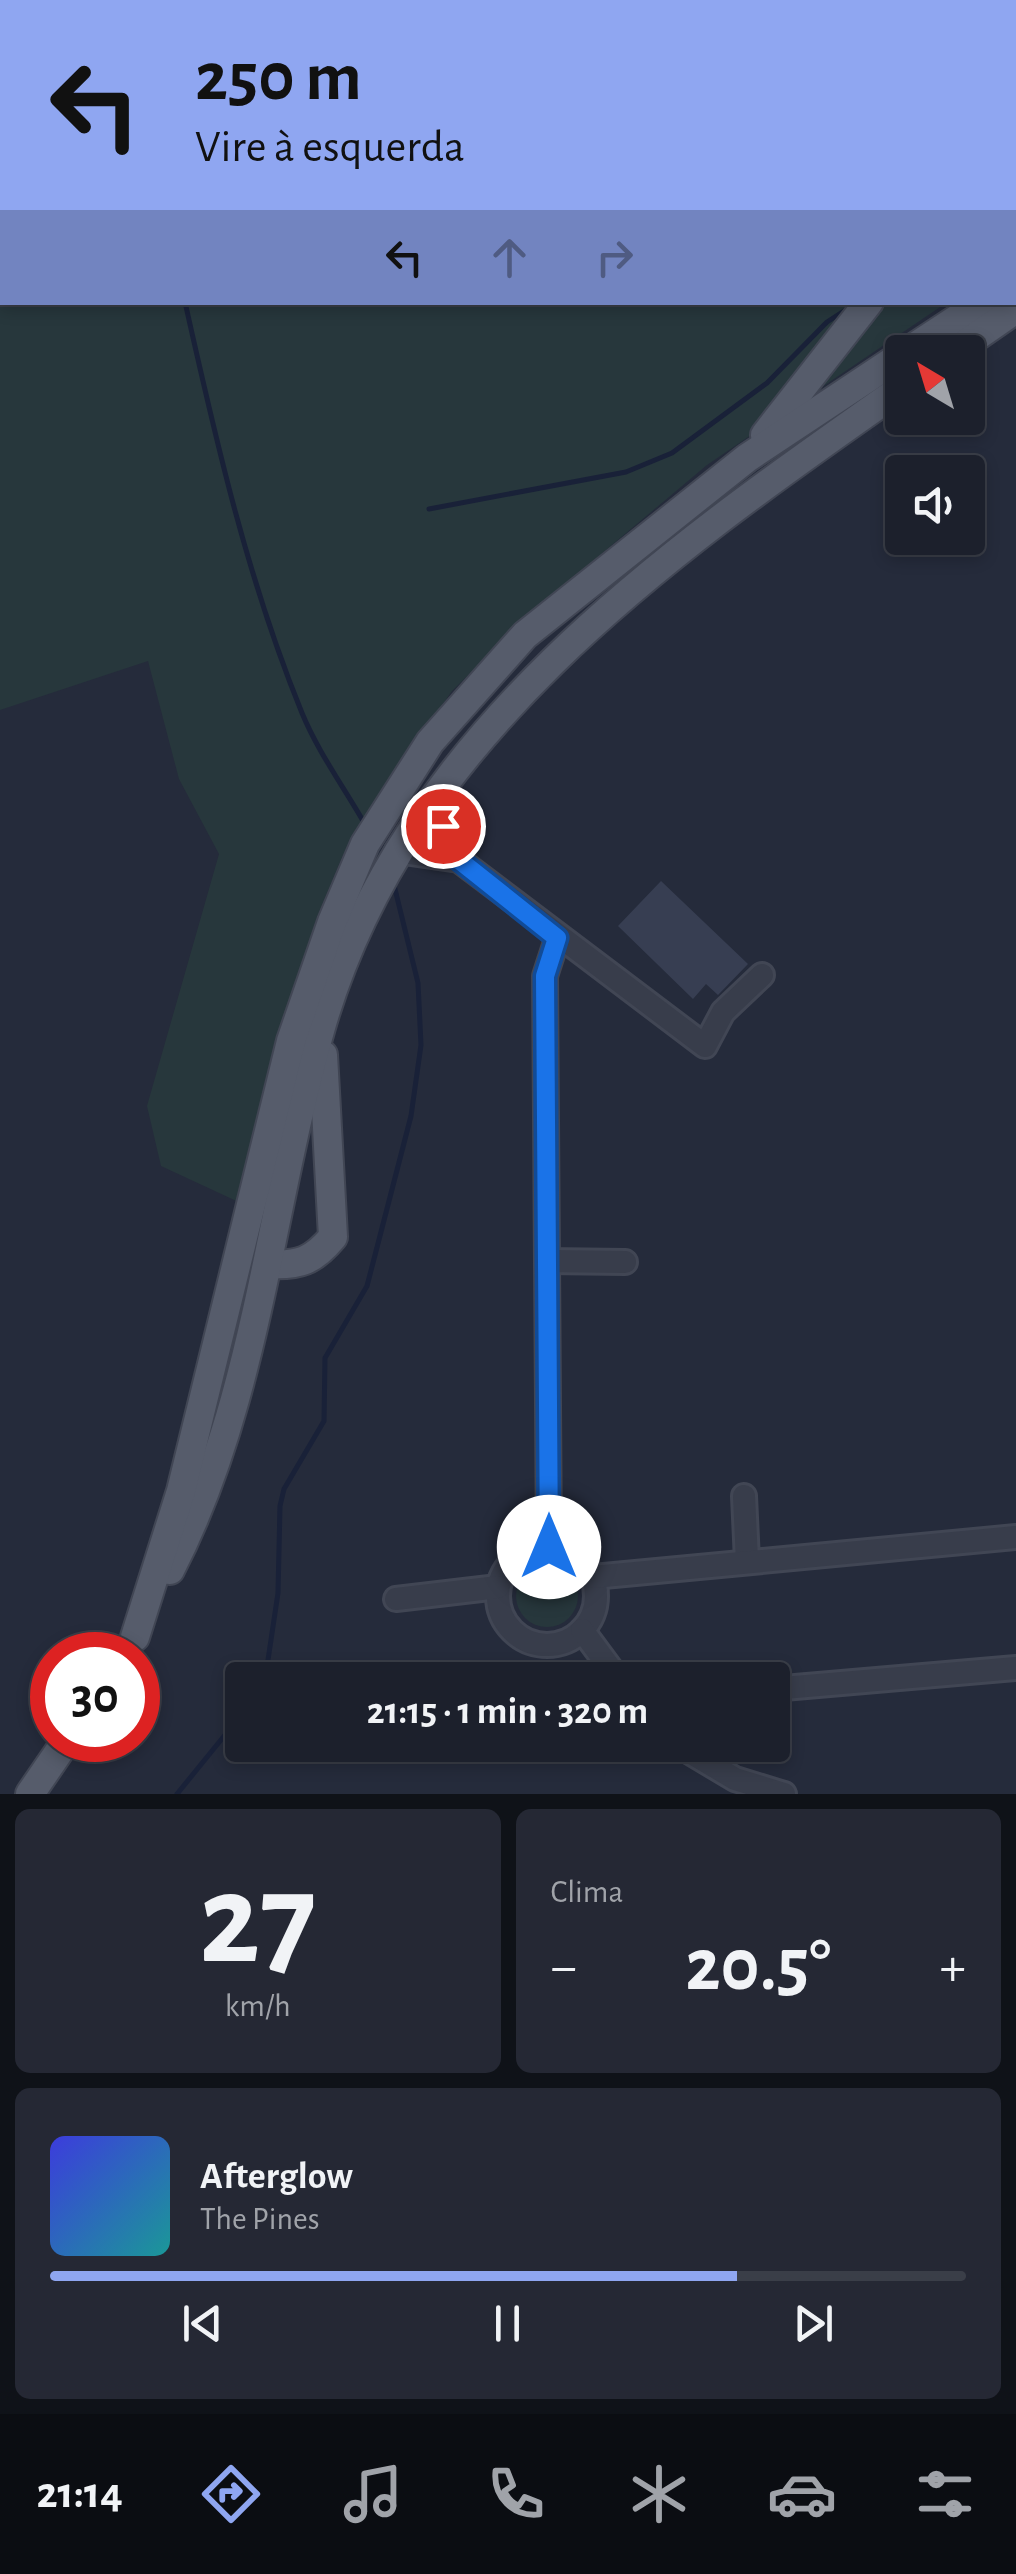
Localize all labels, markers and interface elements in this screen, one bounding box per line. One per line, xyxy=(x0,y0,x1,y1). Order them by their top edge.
icon: left xyxy=(30,40,160,170)
text: 250 m xyxy=(195,43,362,113)
text: Vire à esquerda xyxy=(195,125,465,170)
icon: left xyxy=(377,230,432,285)
icon: ahead xyxy=(482,230,537,285)
icon: right xyxy=(587,230,642,285)
north arrow xyxy=(885,335,985,435)
map controls xyxy=(885,335,985,555)
button: sound xyxy=(885,455,985,555)
pin xyxy=(401,784,486,869)
icon: arrive xyxy=(416,799,471,854)
position arrow xyxy=(497,1495,601,1599)
speed limit sign: 30 xyxy=(30,1632,160,1762)
text: 21:15 · 1 min · 320 m xyxy=(367,1693,648,1731)
text: 27 xyxy=(199,1857,316,1987)
text: Clima xyxy=(551,1876,623,1908)
text: 20.5° xyxy=(685,1929,831,2004)
text: − xyxy=(551,1940,577,1995)
text: + xyxy=(940,1940,966,1995)
text: km/h xyxy=(225,1990,291,2022)
text: Afterglow xyxy=(200,2158,353,2196)
text: The Pines xyxy=(200,2203,320,2235)
icon: previous xyxy=(175,2296,230,2351)
icon: pause xyxy=(480,2296,535,2351)
icon: next xyxy=(786,2296,841,2351)
icon: directions xyxy=(196,2459,266,2529)
icon: music xyxy=(338,2459,408,2529)
icon: phone xyxy=(481,2459,551,2529)
icon: climate xyxy=(624,2459,694,2529)
icon: car xyxy=(767,2459,837,2529)
icon: filters xyxy=(910,2459,980,2529)
text: 21:14 xyxy=(36,2471,123,2516)

